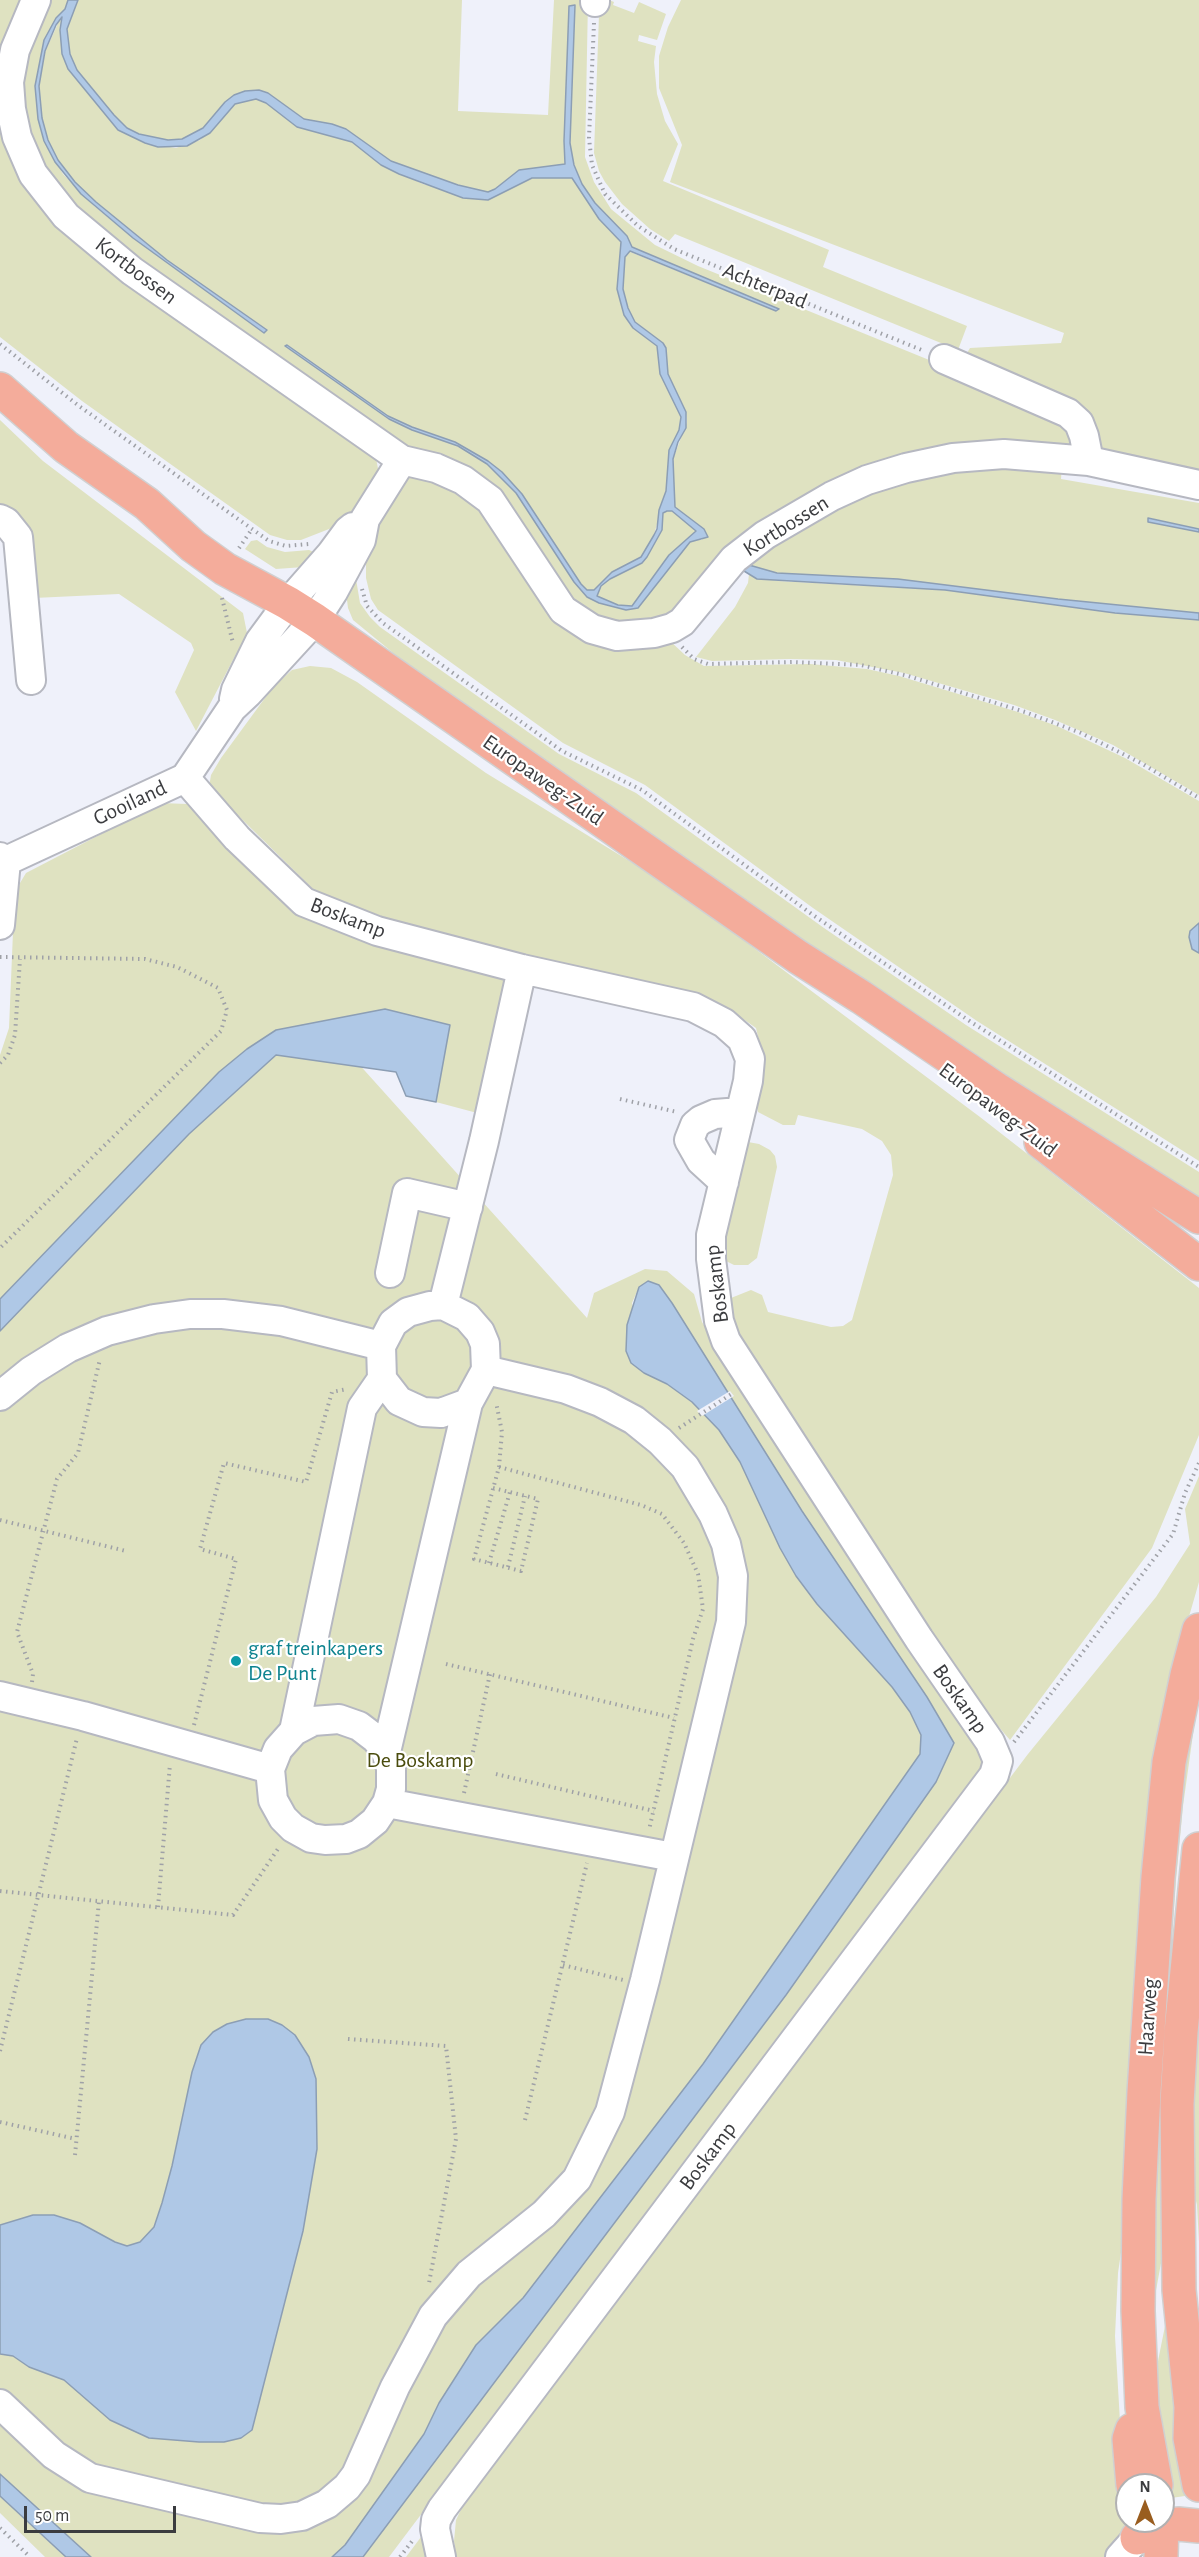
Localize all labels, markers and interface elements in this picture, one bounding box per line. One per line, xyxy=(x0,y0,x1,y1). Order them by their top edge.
street label: Kortbossen xyxy=(90,232,182,310)
street label: Achterpad xyxy=(719,257,811,315)
street label: Kortbossen xyxy=(738,489,834,563)
street label: Europaweg-Zuid xyxy=(478,729,608,831)
street label: Gooiland xyxy=(89,775,171,831)
street label: Boskamp xyxy=(306,892,390,944)
street label: Europaweg-Zuid xyxy=(934,1057,1062,1163)
street label: Boskamp xyxy=(699,1243,735,1325)
place label: graf treinkapers De Punt xyxy=(248,1635,383,1687)
marker: graf treinkapers De Punt xyxy=(229,1654,243,1668)
street label: Boskamp xyxy=(927,1659,993,1739)
park label: De Boskamp xyxy=(367,1747,473,1773)
street label: Haarweg xyxy=(1132,1978,1164,2056)
street label: Boskamp xyxy=(674,2117,742,2195)
north arrow xyxy=(1115,2473,1175,2533)
text: N xyxy=(1139,2479,1151,2495)
scale bar xyxy=(27,2494,178,2532)
text: 50 m xyxy=(35,2507,69,2525)

